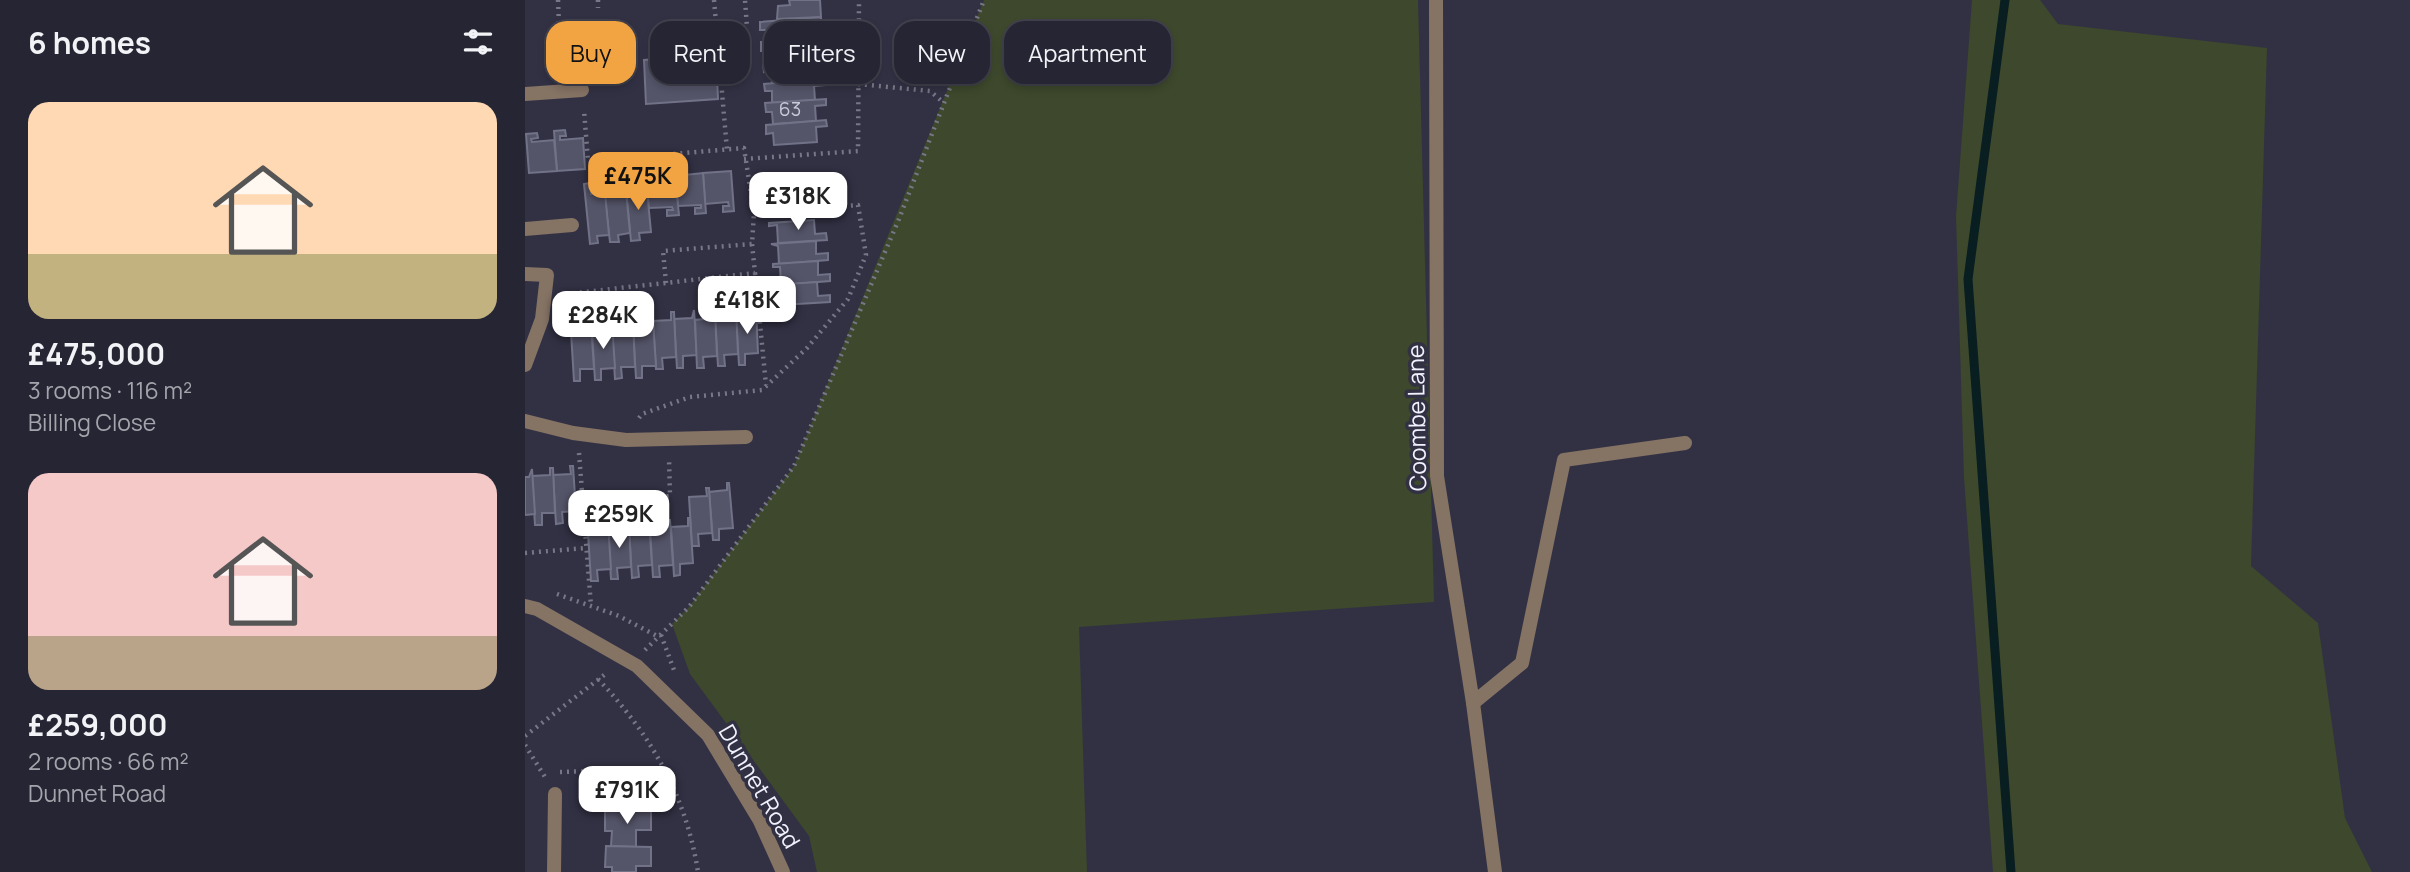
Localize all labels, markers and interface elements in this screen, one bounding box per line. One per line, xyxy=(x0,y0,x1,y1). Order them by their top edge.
chip: Buy xyxy=(546,21,636,84)
chip: Rent xyxy=(650,21,750,84)
chip: Filters xyxy=(764,21,880,84)
chip: New xyxy=(894,21,990,84)
chip: Apartment xyxy=(1004,21,1171,84)
text: 6 homes xyxy=(28,22,151,63)
icon: filters xyxy=(459,23,497,61)
house number: 63 xyxy=(779,96,801,122)
icon: home xyxy=(200,147,326,273)
pin: £475K xyxy=(589,152,687,212)
text: £475K xyxy=(604,159,672,191)
pin: £318K xyxy=(749,173,847,232)
text: £318K xyxy=(765,179,831,211)
pin: £418K xyxy=(698,276,796,336)
text: £418K xyxy=(714,283,780,315)
pin: £284K xyxy=(554,292,652,351)
text: £284K xyxy=(568,298,638,330)
text: £475,000 xyxy=(28,333,165,374)
street label: Coombe Lane xyxy=(1399,345,1433,491)
text: 3 rooms · 116 m² xyxy=(28,374,192,406)
text: Billing Close xyxy=(28,406,156,438)
pin: £259K xyxy=(570,490,668,550)
text: £259K xyxy=(584,497,654,529)
icon: home xyxy=(200,518,326,644)
text: £259,000 xyxy=(28,704,167,745)
street label: Dunnet Road xyxy=(712,718,808,854)
text: 2 rooms · 66 m² xyxy=(28,745,189,777)
pin: £791K xyxy=(578,766,676,826)
text: £791K xyxy=(595,773,659,805)
text: Dunnet Road xyxy=(28,777,166,809)

